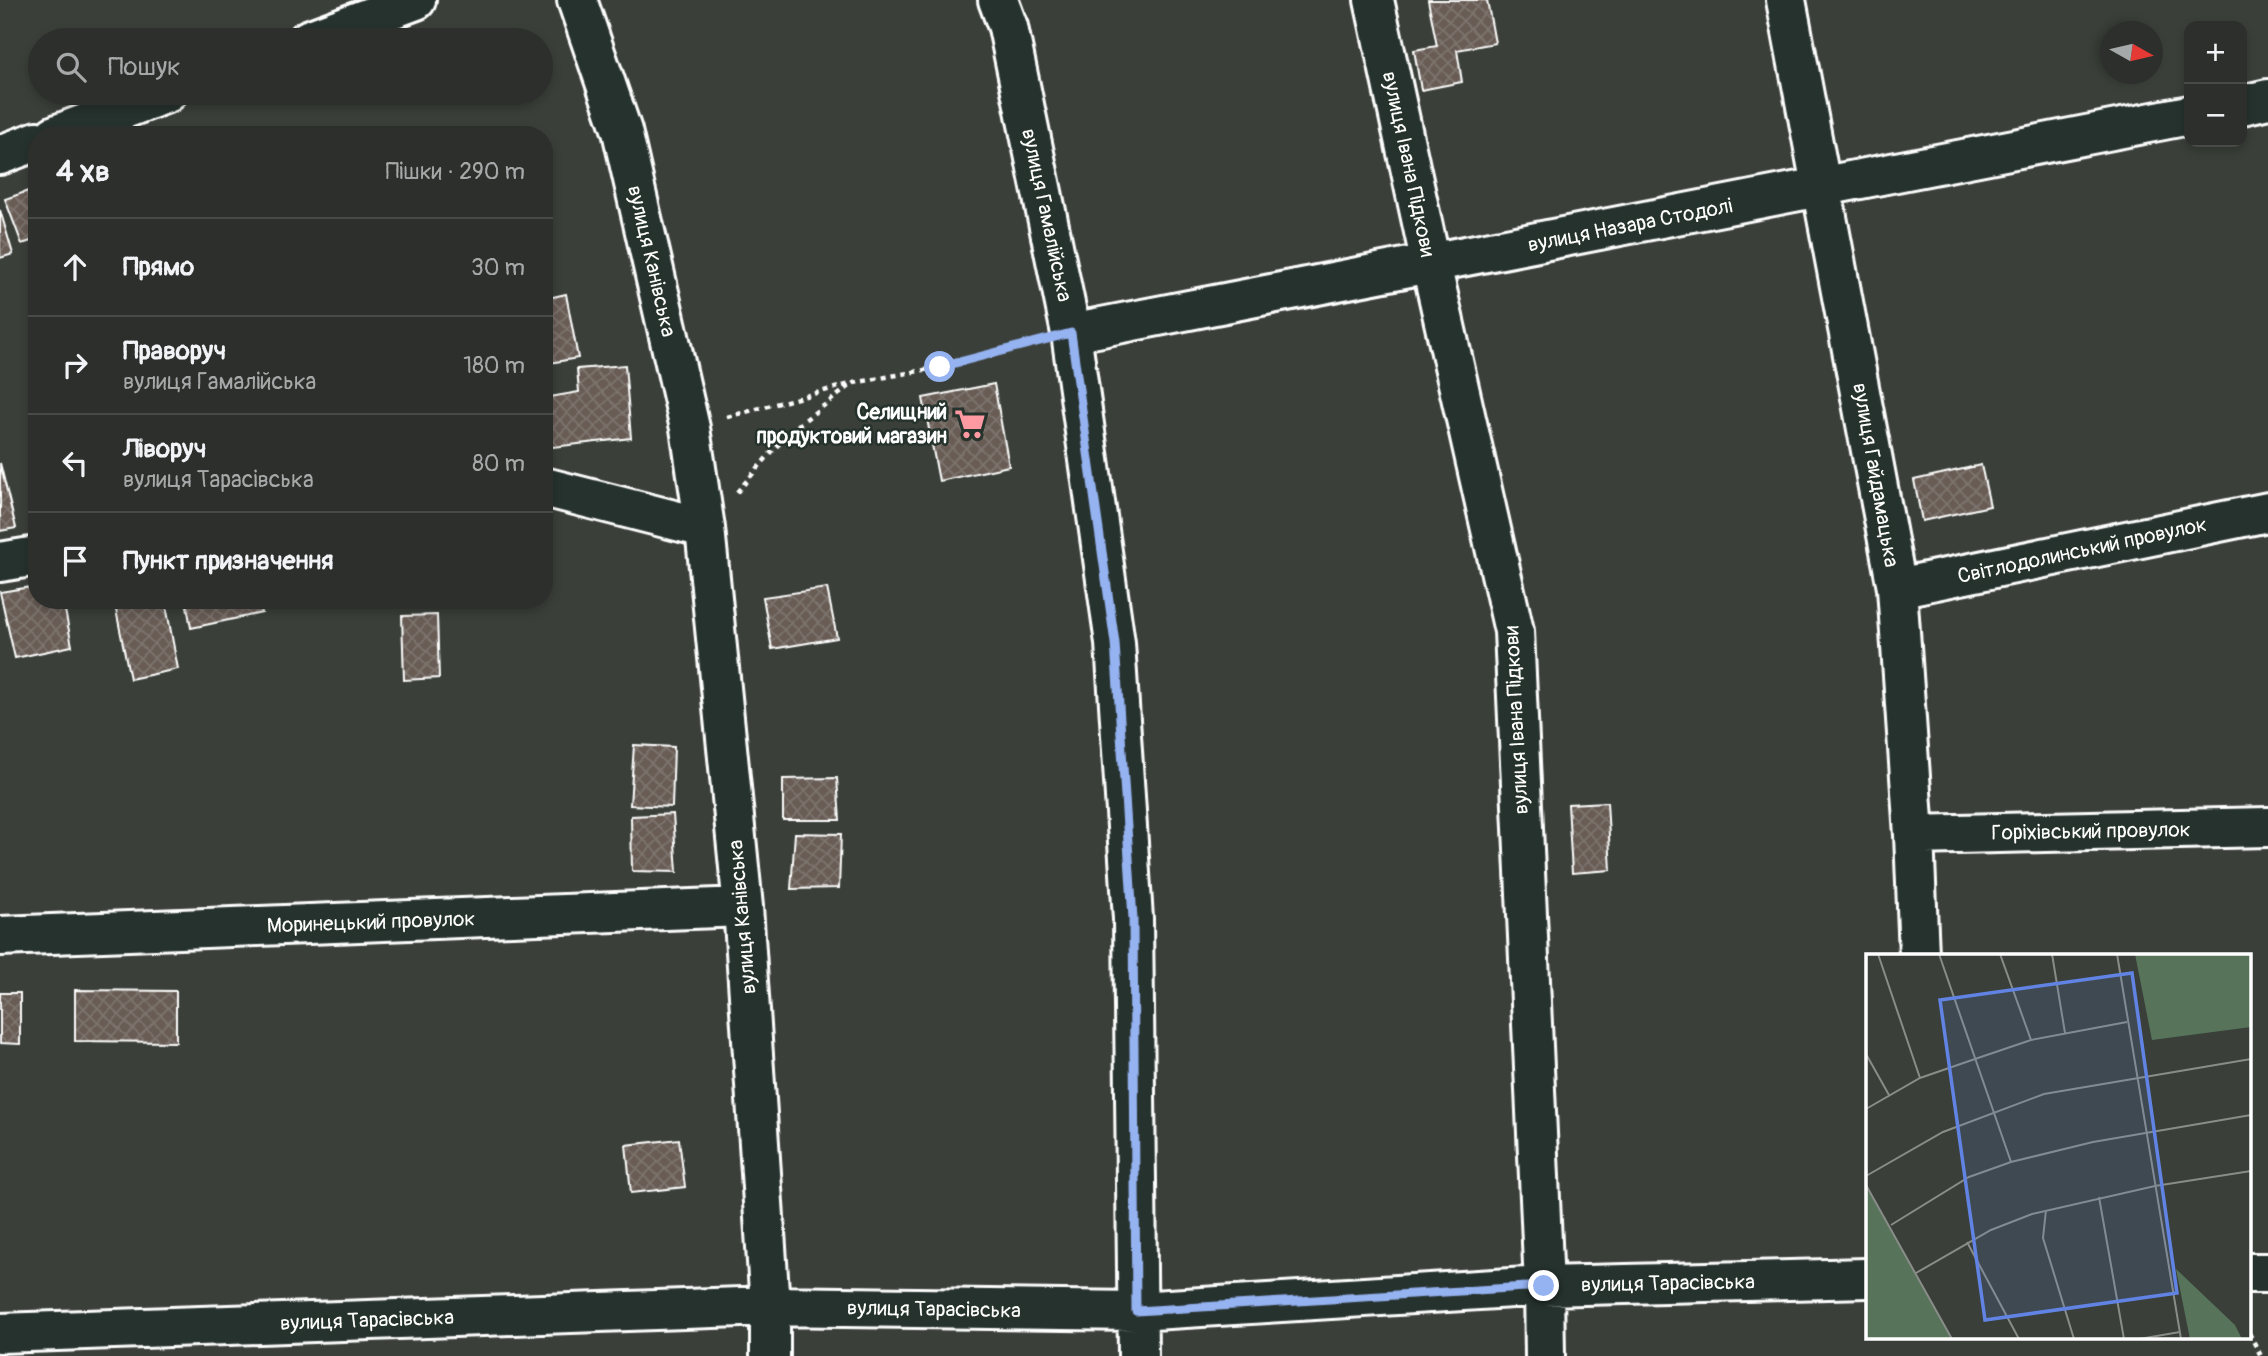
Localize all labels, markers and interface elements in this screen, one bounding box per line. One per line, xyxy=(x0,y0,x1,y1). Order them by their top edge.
north arrow xyxy=(2100,21,2163,84)
map controls xyxy=(2184,21,2247,147)
button: + xyxy=(2184,21,2247,84)
search box xyxy=(28,28,553,105)
icon: search xyxy=(52,48,90,86)
text: Пошук xyxy=(108,51,181,83)
street label: вулиця Івана Підкови xyxy=(1376,69,1441,259)
button: − xyxy=(2184,84,2247,147)
street label: вулиця Гамалійська xyxy=(1015,126,1078,304)
text: 4 хв xyxy=(56,153,110,190)
text: Пішки · 290 m xyxy=(385,157,525,186)
street label: вулиця Канівська xyxy=(621,183,682,339)
street label: вулиця Назара Стодолі xyxy=(1525,192,1735,259)
icon: ahead xyxy=(56,248,94,286)
text: Прямо xyxy=(123,251,194,283)
text: 30 m xyxy=(471,253,525,282)
text: Праворуч xyxy=(123,335,226,367)
icon: right xyxy=(56,346,94,384)
text: 180 m xyxy=(463,351,525,380)
route start xyxy=(924,351,955,382)
text: вулиця Гамалійська xyxy=(123,367,316,396)
street label: вулиця Гайдамацька xyxy=(1846,381,1905,569)
place label: Селищний продуктовий магазин xyxy=(756,399,947,450)
supermarket icon: Селищний продуктовий магазин xyxy=(953,407,987,441)
text: Ліворуч xyxy=(123,433,207,465)
icon: left xyxy=(56,444,94,482)
text: 80 m xyxy=(472,449,525,478)
text: вулиця Тарасівська xyxy=(123,465,314,494)
street label: Світлодолинський провулок xyxy=(1955,511,2209,590)
icon: arrive xyxy=(56,542,94,580)
text: Пункт призначення xyxy=(123,545,334,577)
street label: вулиця Івана Підкови xyxy=(1498,625,1535,815)
street label: Горіхівський провулок xyxy=(1991,816,2191,847)
street label: вулиця Канівська xyxy=(722,839,763,995)
street label: Моринецький провулок xyxy=(266,905,476,940)
inset map xyxy=(1866,954,2250,1338)
street label: вулиця Тарасівська xyxy=(1581,1268,1755,1299)
route end xyxy=(1528,1270,1559,1301)
street label: вулиця Тарасівська xyxy=(847,1294,1021,1325)
street label: вулиця Тарасівська xyxy=(280,1304,454,1337)

